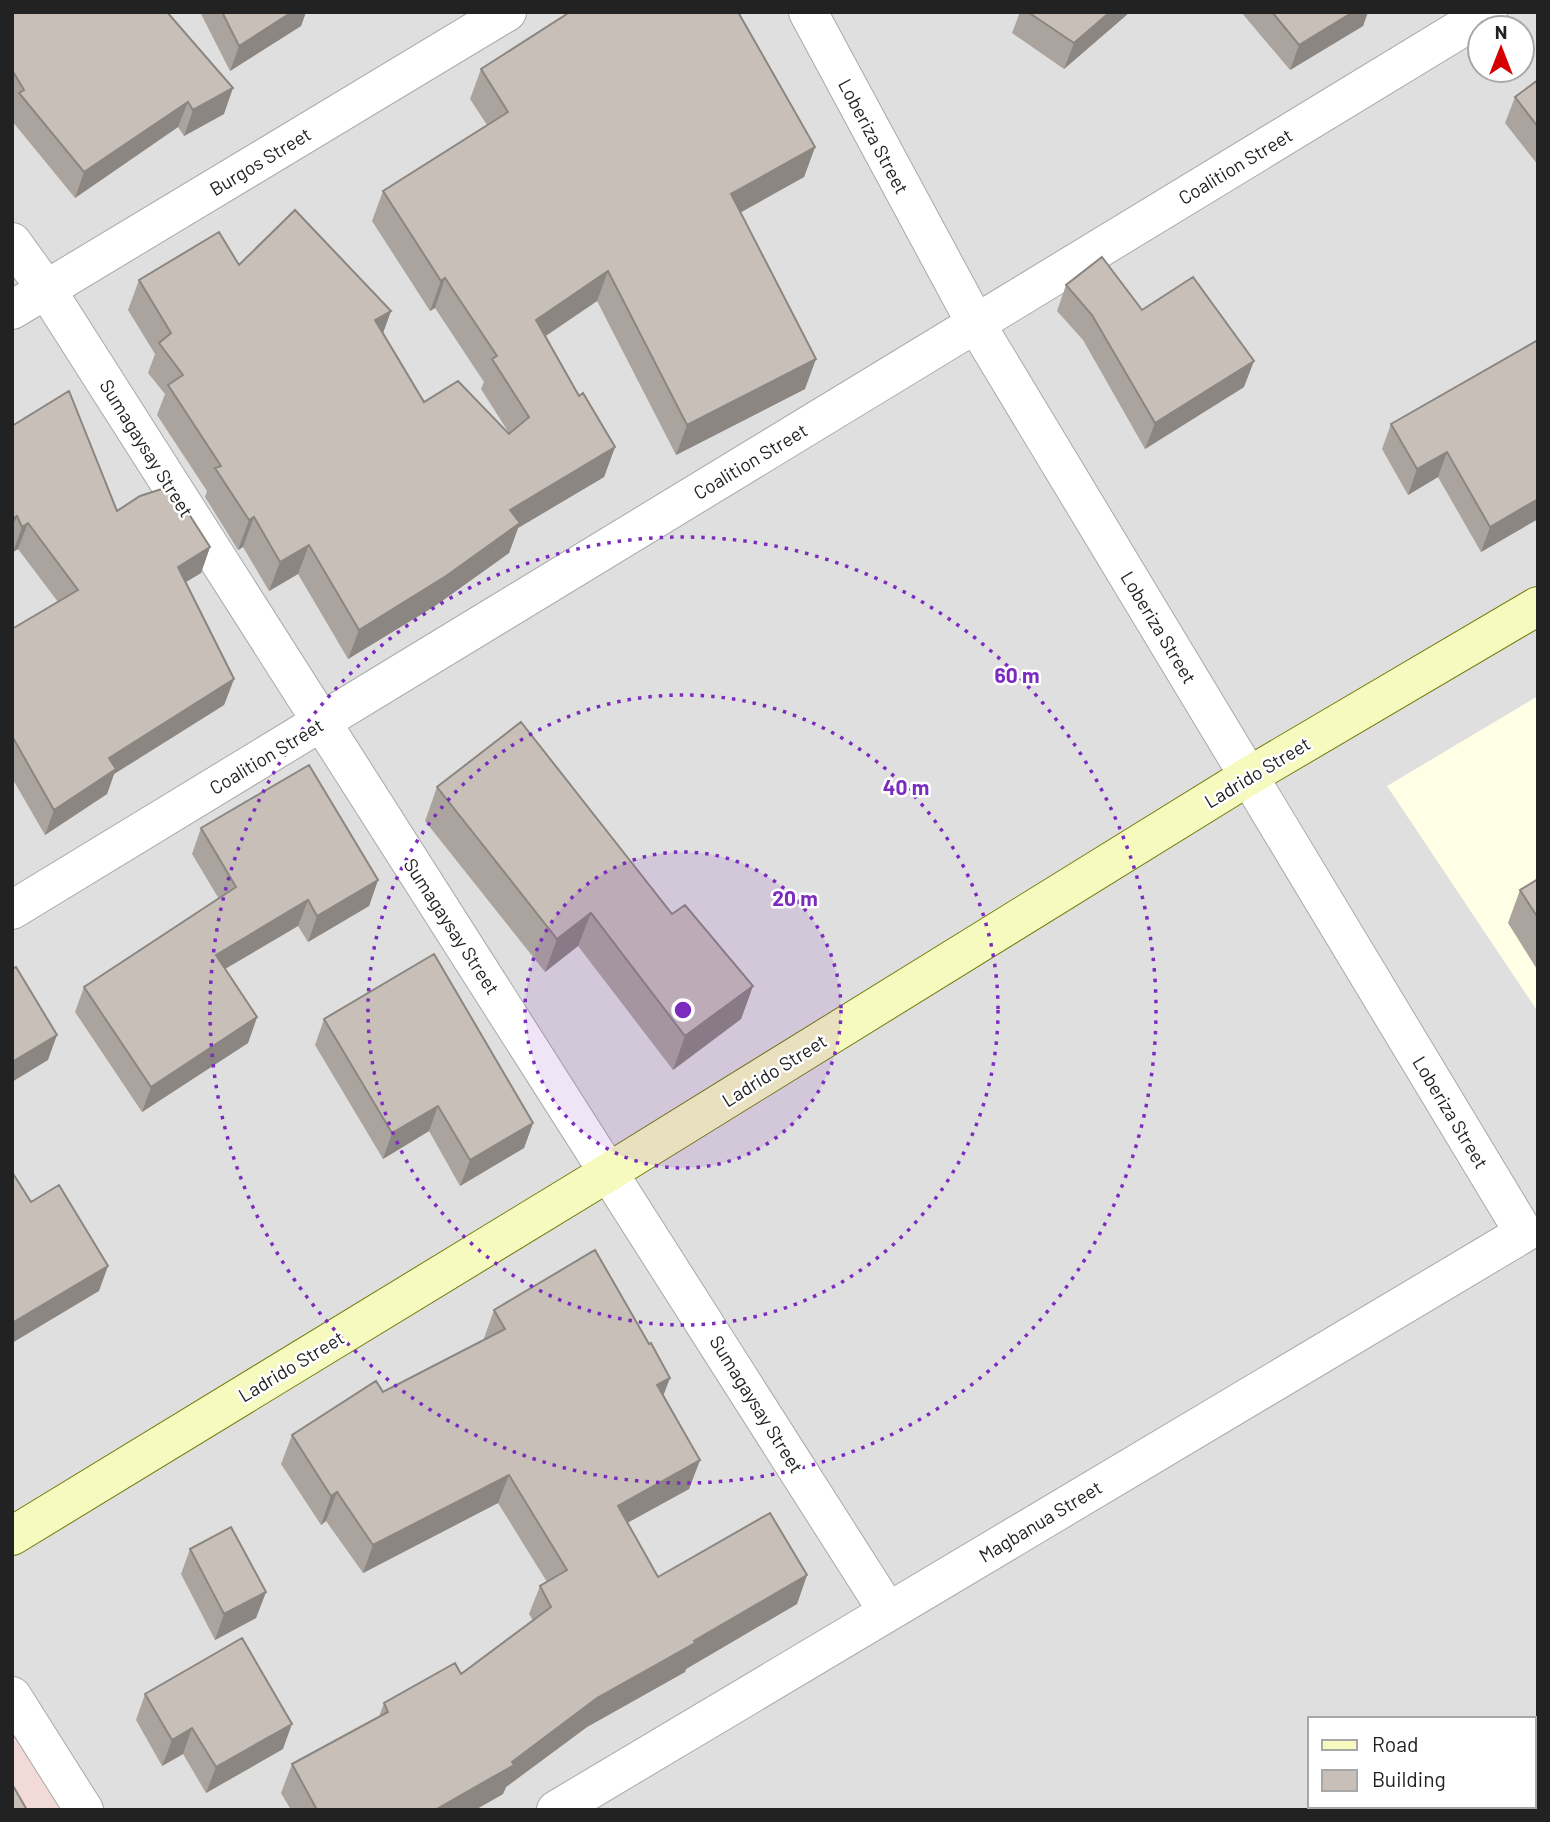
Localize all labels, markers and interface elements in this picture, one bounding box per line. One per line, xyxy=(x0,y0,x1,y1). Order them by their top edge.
north arrow xyxy=(1466,14,1536,84)
text: N xyxy=(1495,20,1507,43)
street label: Loberiza Street xyxy=(834,74,914,198)
street label: Burgos Street xyxy=(205,122,315,200)
street label: Coalition Street xyxy=(1174,123,1296,209)
street label: Sumagaysay Street xyxy=(95,375,199,521)
street label: Coalition Street xyxy=(689,418,811,504)
street label: Loberiza Street xyxy=(1116,567,1202,687)
text: 60 m xyxy=(995,662,1039,687)
street label: Coalition Street xyxy=(205,713,327,799)
street label: Ladrido Street xyxy=(1200,731,1314,813)
text: 40 m xyxy=(883,774,929,799)
street label: Sumagaysay Street xyxy=(399,854,505,998)
text: 20 m xyxy=(772,885,818,910)
centre of rings xyxy=(671,998,695,1022)
street label: Ladrido Street xyxy=(717,1029,831,1111)
street label: Loberiza Street xyxy=(1408,1052,1494,1172)
street label: Ladrido Street xyxy=(234,1325,348,1407)
street label: Sumagaysay Street xyxy=(705,1331,809,1477)
street label: Magbanua Street xyxy=(974,1475,1106,1567)
legend xyxy=(1308,1717,1536,1808)
text: Road xyxy=(1372,1731,1418,1756)
text: Building xyxy=(1372,1766,1446,1791)

